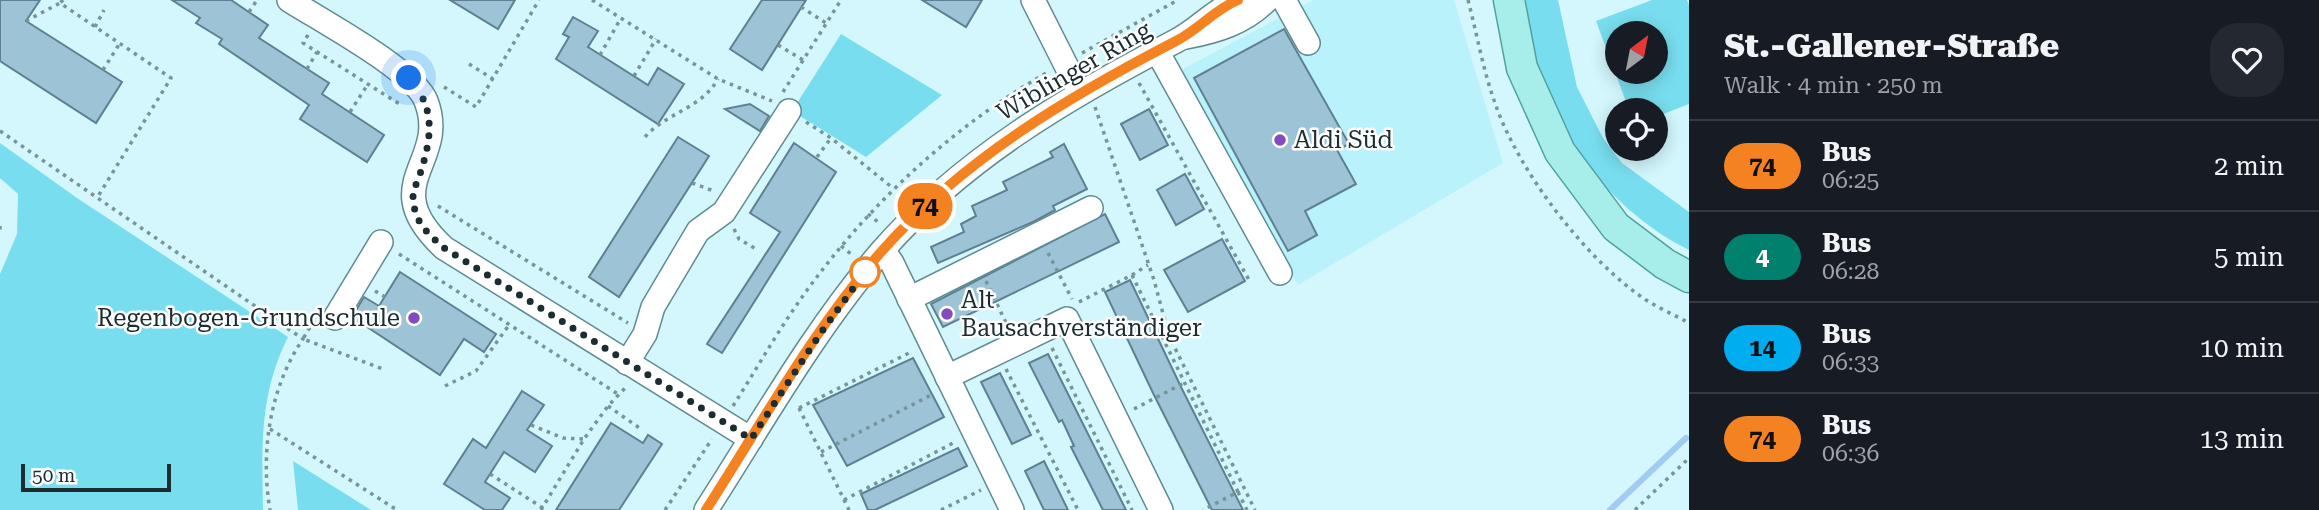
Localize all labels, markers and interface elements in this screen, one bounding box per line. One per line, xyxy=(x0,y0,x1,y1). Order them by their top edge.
street label: Wiblinger Ring xyxy=(992,15,1156,127)
north arrow xyxy=(1605,21,1668,84)
map controls xyxy=(1605,21,1668,161)
button: heart xyxy=(2210,23,2284,97)
text: St.-Gallener-Straße xyxy=(1724,26,2059,65)
your location xyxy=(391,60,426,95)
text: Walk · 4 min · 250 m xyxy=(1724,72,1943,99)
button: locate xyxy=(1605,98,1668,161)
place label: Aldi Süd xyxy=(1294,126,1393,154)
marker: Aldi Süd xyxy=(1272,132,1288,148)
text: Bus xyxy=(1822,137,1871,167)
text: 2 min xyxy=(2214,151,2284,181)
text: 74 xyxy=(1749,152,1776,180)
text: 06:25 xyxy=(1822,167,1879,194)
line badge: 74 xyxy=(894,183,956,229)
text: 74 xyxy=(912,192,938,220)
text: Bus xyxy=(1822,228,1871,258)
text: 5 min xyxy=(2214,242,2284,272)
text: 4 xyxy=(1756,243,1769,271)
unlabelled marker xyxy=(850,257,880,287)
text: 06:28 xyxy=(1822,258,1879,285)
place label: Alt Bausachverständiger xyxy=(961,286,1202,342)
place label: Regenbogen-Grundschule xyxy=(97,304,400,332)
marker: Alt Bausachverständiger xyxy=(939,306,955,322)
marker: Regenbogen-Grundschule xyxy=(406,310,422,326)
text: Bus xyxy=(1822,319,1871,349)
text: 10 min xyxy=(2200,333,2284,363)
text: 14 xyxy=(1749,334,1776,362)
text: 06:33 xyxy=(1822,349,1879,376)
text: Bus xyxy=(1822,410,1871,440)
text: 13 min xyxy=(2200,424,2284,454)
text: 74 xyxy=(1749,425,1776,453)
text: 06:36 xyxy=(1822,440,1879,467)
scale bar xyxy=(21,461,172,493)
text: 50 m xyxy=(32,464,75,487)

